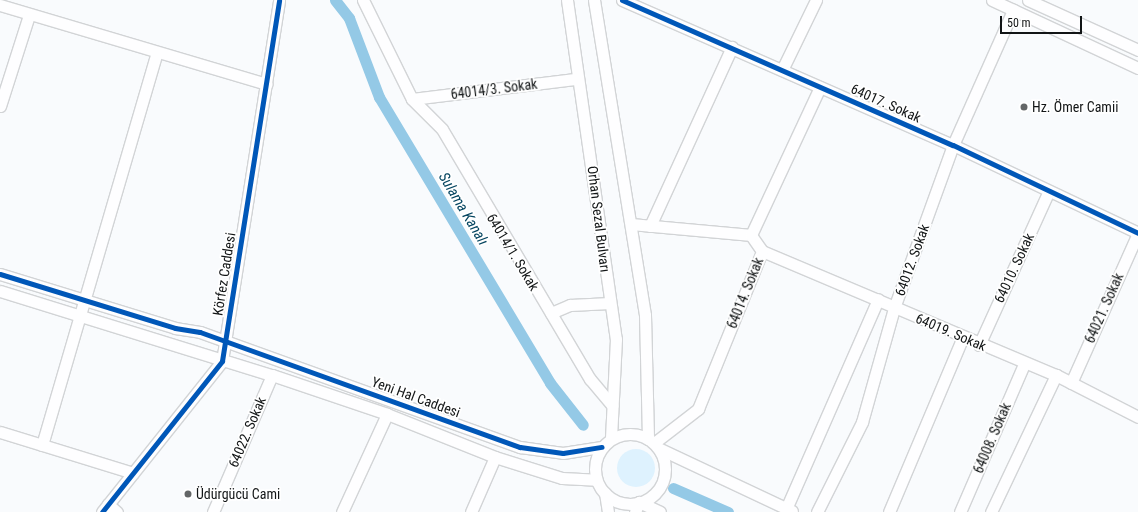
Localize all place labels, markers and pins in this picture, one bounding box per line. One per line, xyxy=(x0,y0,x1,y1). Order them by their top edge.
place label: Hz. Ömer Camii xyxy=(1032,99,1118,115)
marker: Hz. Ömer Camii xyxy=(1019,102,1029,112)
place label: Üdürgücü Cami xyxy=(196,486,280,502)
marker: Üdürgücü Cami xyxy=(183,489,193,499)

